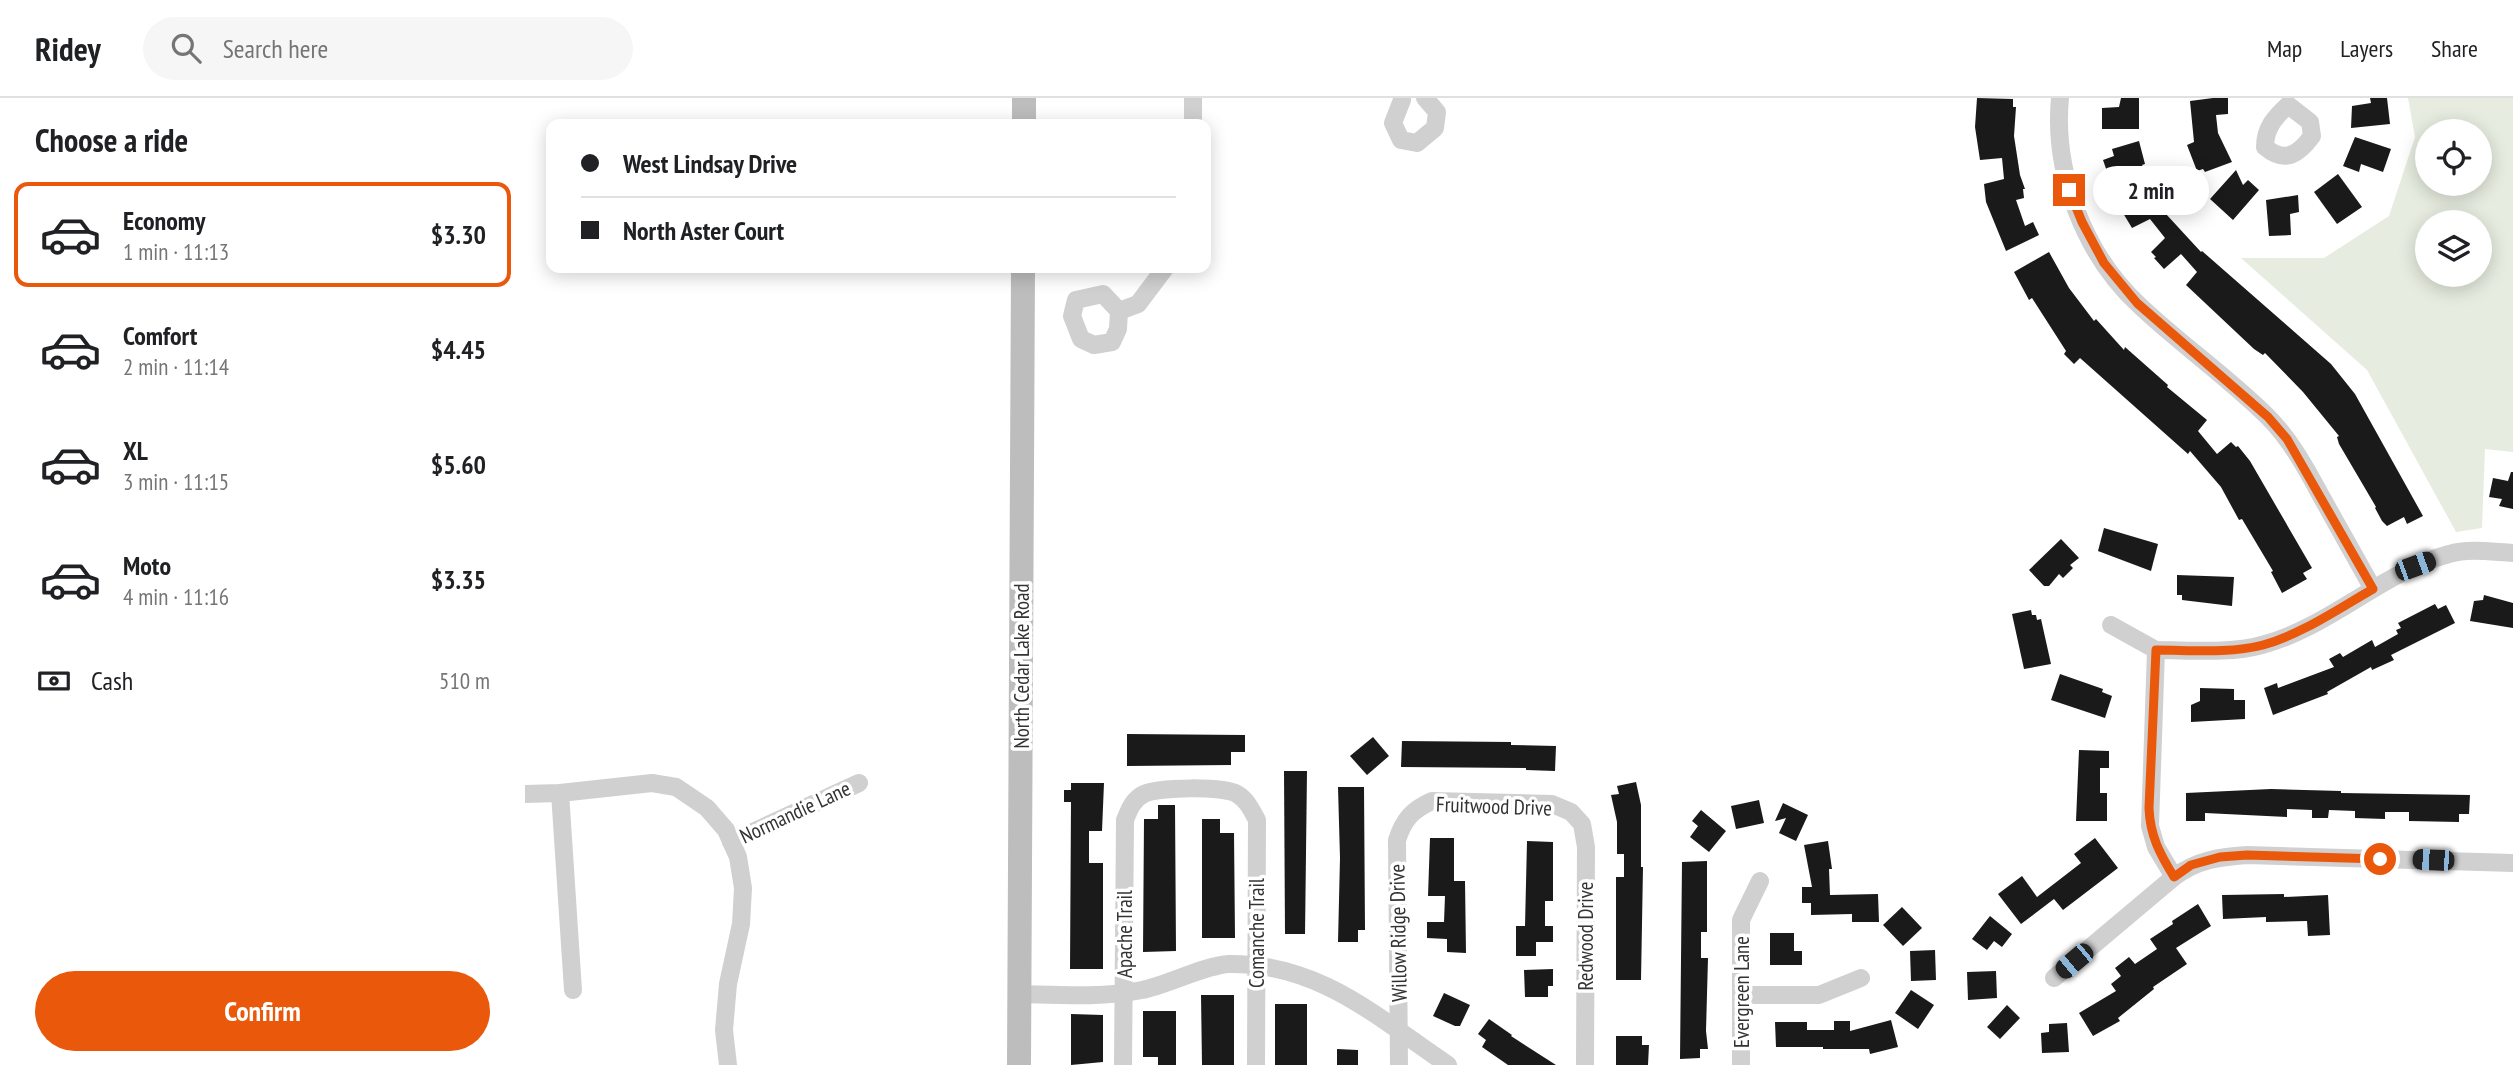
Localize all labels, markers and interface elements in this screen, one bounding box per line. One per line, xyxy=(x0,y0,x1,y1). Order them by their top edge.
search box xyxy=(143,17,633,80)
text: Ridey xyxy=(35,27,101,70)
icon: search xyxy=(167,29,205,67)
text: Search here xyxy=(223,32,328,65)
text: Map xyxy=(2267,33,2302,64)
text: Layers xyxy=(2340,33,2393,64)
text: Share xyxy=(2431,33,2478,64)
text: Choose a ride xyxy=(35,119,188,161)
map controls xyxy=(2415,119,2492,287)
button: locate xyxy=(2415,119,2492,196)
text: West Lindsay Drive xyxy=(623,147,797,180)
callout: 2 min xyxy=(2093,166,2209,214)
route end xyxy=(2053,174,2085,206)
text: 2 min xyxy=(2128,176,2174,205)
icon: car xyxy=(39,203,102,266)
text: Economy xyxy=(123,204,205,237)
button: layers xyxy=(2415,210,2492,287)
text: North Aster Court xyxy=(623,214,784,247)
text: $3.30 xyxy=(431,218,486,251)
text: 1 min · 11:13 xyxy=(123,237,229,266)
icon: car xyxy=(39,318,102,381)
text: Comfort xyxy=(123,319,197,352)
text: $4.45 xyxy=(431,333,486,366)
text: 2 min · 11:14 xyxy=(123,352,229,381)
icon: car xyxy=(39,433,102,496)
text: XL xyxy=(123,434,148,467)
text: $5.60 xyxy=(431,448,486,481)
text: 3 min · 11:15 xyxy=(123,467,229,496)
icon: car xyxy=(39,548,102,611)
text: Moto xyxy=(123,549,171,582)
car xyxy=(2392,549,2439,583)
text: $3.35 xyxy=(431,563,486,596)
text: 4 min · 11:16 xyxy=(123,582,229,611)
street label: North Cedar Lake Road xyxy=(1008,583,1035,749)
icon: cash xyxy=(35,662,73,700)
text: Cash xyxy=(91,664,133,697)
text: 510 m xyxy=(439,666,490,695)
street label: Normandie Lane xyxy=(735,775,855,849)
street label: Fruitwood Drive xyxy=(1436,790,1552,822)
route start xyxy=(2364,843,2396,875)
car xyxy=(2412,849,2455,871)
street label: Willow Ridge Drive xyxy=(1383,864,1413,1002)
street label: Comanche Trail xyxy=(1243,878,1270,988)
street label: Redwood Drive xyxy=(1572,881,1599,991)
street label: Apache Trail xyxy=(1111,890,1138,978)
street label: Evergreen Lane xyxy=(1728,936,1755,1048)
car xyxy=(2052,939,2097,983)
button: Confirm xyxy=(35,971,490,1051)

